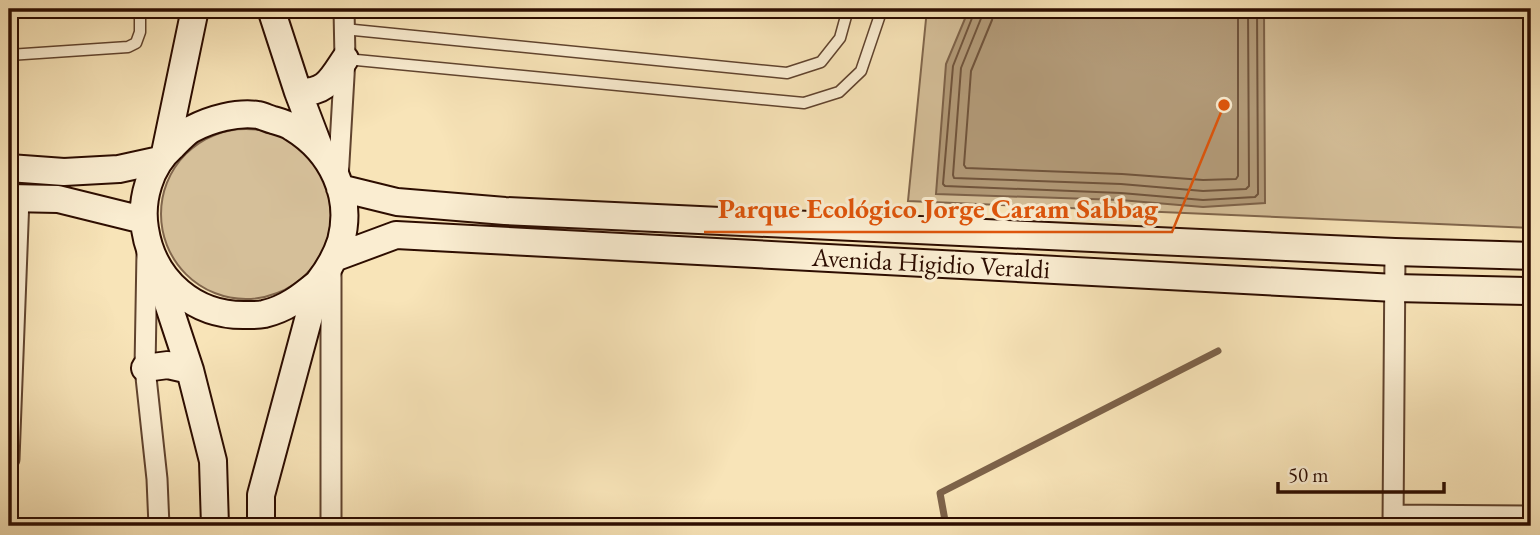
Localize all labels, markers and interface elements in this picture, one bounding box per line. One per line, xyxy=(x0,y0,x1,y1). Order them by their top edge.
callout: Parque Ecológico Jorge Caram Sabbag xyxy=(704,183,1172,232)
text: Parque Ecológico Jorge Caram Sabbag xyxy=(718,190,1159,226)
street label: Avenida Higidio Veraldi xyxy=(810,240,1051,286)
scale bar xyxy=(1278,451,1444,495)
text: 50 m xyxy=(1288,461,1329,488)

